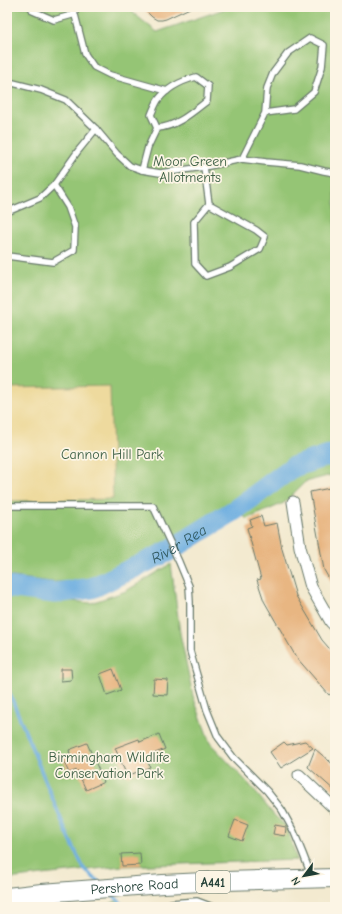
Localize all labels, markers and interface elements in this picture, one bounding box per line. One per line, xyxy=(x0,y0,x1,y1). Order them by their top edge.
park label: Moor Green Allotments xyxy=(153,153,227,186)
park label: Cannon Hill Park xyxy=(61,446,163,463)
water label: River Rea xyxy=(148,521,210,567)
park label: Birmingham Wildlife Conservation Park xyxy=(48,749,170,782)
north arrow xyxy=(284,856,324,896)
road number: A441 xyxy=(196,871,230,893)
street label: Pershore Road xyxy=(90,875,179,898)
text: N xyxy=(289,875,303,888)

